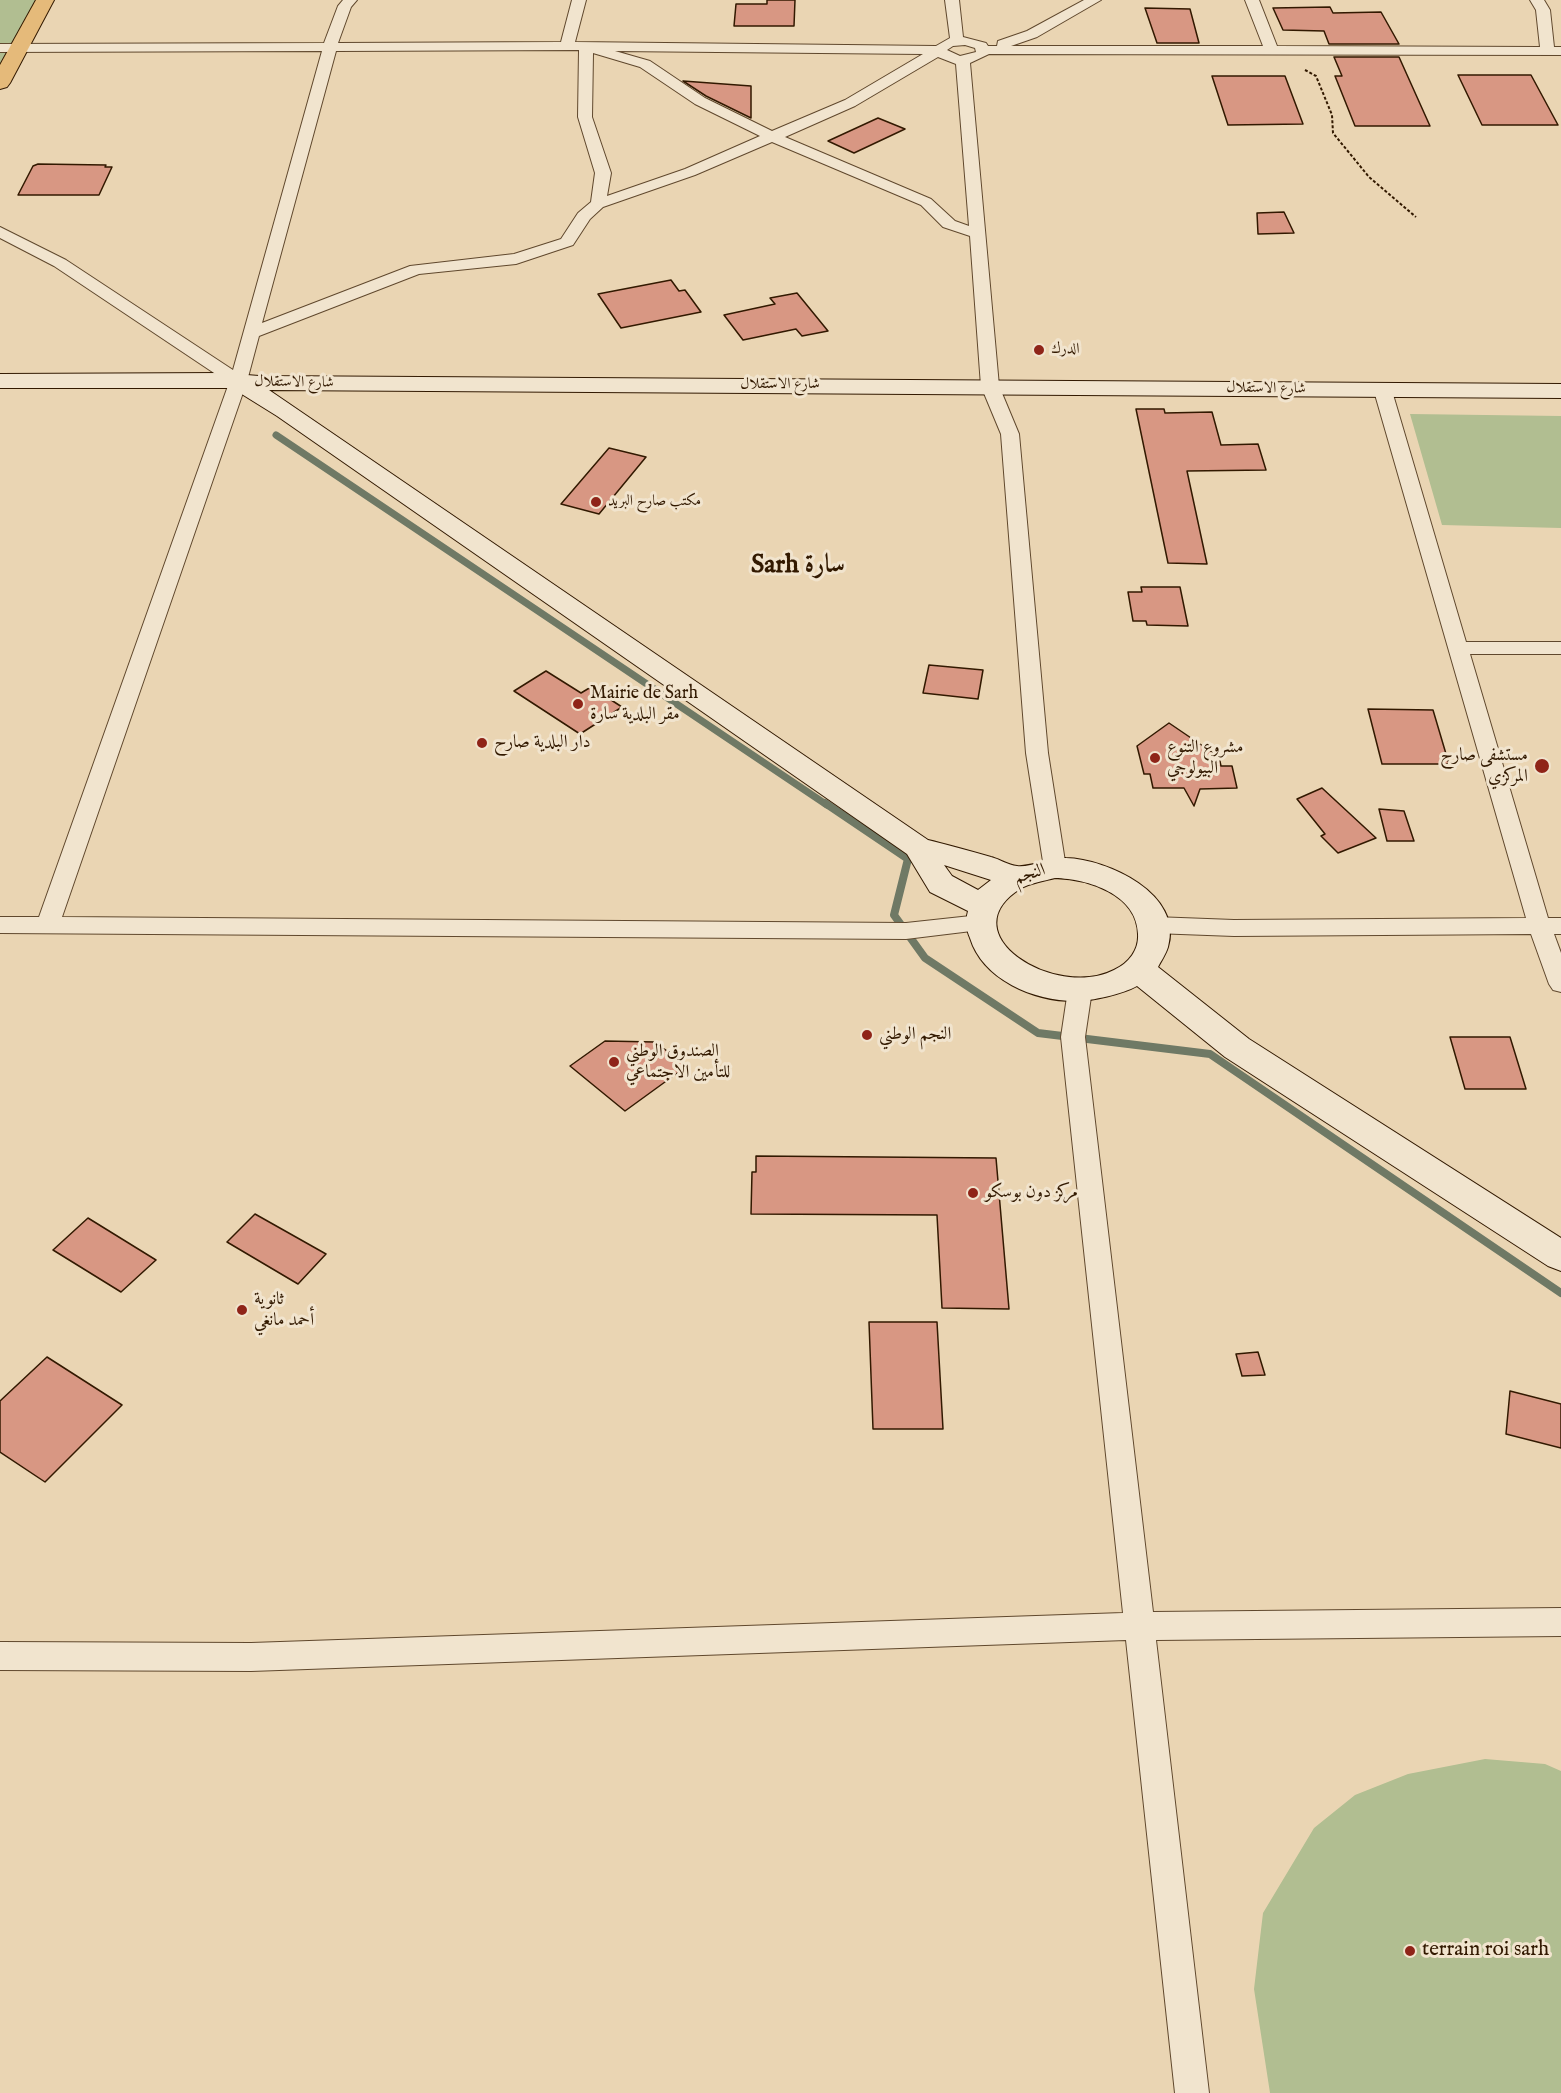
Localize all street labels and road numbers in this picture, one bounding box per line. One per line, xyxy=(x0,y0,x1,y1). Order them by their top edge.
street label: شارع الاستقلال xyxy=(254,373,334,393)
street label: شارع الاستقلال xyxy=(740,376,820,394)
street label: شارع الاستقلال xyxy=(1226,379,1306,399)
street label: النجم xyxy=(1012,860,1048,890)

